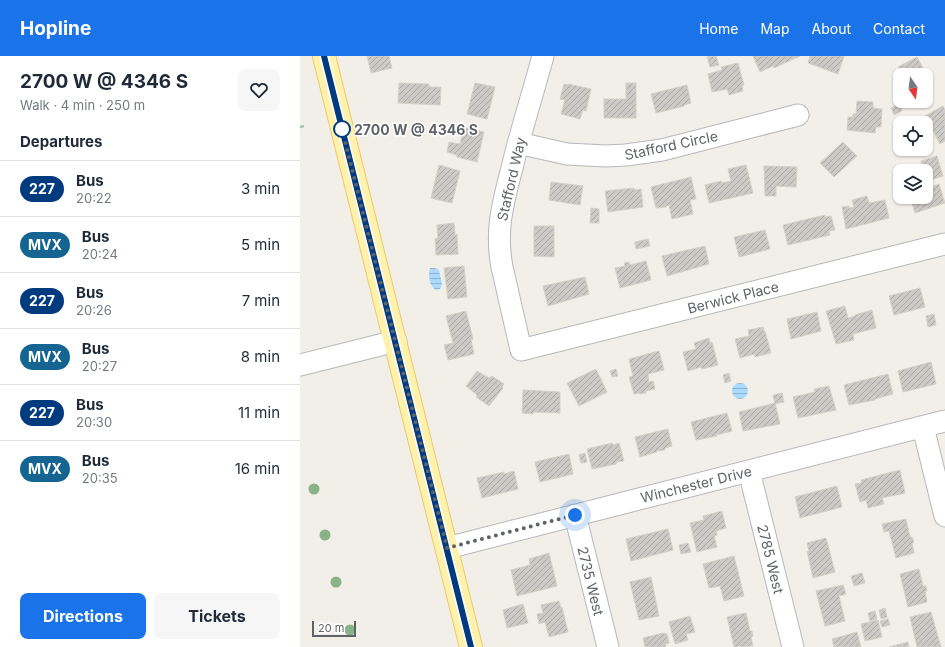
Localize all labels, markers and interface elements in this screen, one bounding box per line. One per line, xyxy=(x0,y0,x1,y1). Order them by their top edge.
text: Hopline xyxy=(20,17,91,40)
text: Home xyxy=(699,20,738,37)
text: Map xyxy=(760,20,790,37)
text: About xyxy=(812,20,851,37)
text: Contact xyxy=(873,20,925,37)
north arrow xyxy=(893,68,933,108)
map controls xyxy=(893,68,933,204)
button: heart xyxy=(238,69,280,111)
text: 2700 W @ 4346 S xyxy=(20,70,188,93)
text: Walk · 4 min · 250 m xyxy=(20,97,145,113)
button: locate xyxy=(893,116,933,156)
marker: 2700 W @ 4346 S xyxy=(333,120,351,138)
place label: 2700 W @ 4346 S xyxy=(354,121,478,138)
street label: Stafford Circle xyxy=(623,127,719,163)
text: Departures xyxy=(20,132,102,151)
street label: Stafford Way xyxy=(493,135,529,223)
button: layers xyxy=(893,164,933,204)
text: Bus xyxy=(76,171,104,190)
text: 3 min xyxy=(241,179,280,198)
text: 227 xyxy=(29,180,55,197)
text: 20:22 xyxy=(76,190,112,206)
text: Bus xyxy=(82,227,110,246)
text: 5 min xyxy=(241,235,280,254)
text: MVX xyxy=(28,236,62,253)
text: 20:24 xyxy=(82,246,118,262)
street label: Berwick Place xyxy=(686,277,780,317)
text: Bus xyxy=(76,283,104,302)
text: 7 min xyxy=(242,291,280,310)
text: 227 xyxy=(29,292,55,309)
text: 20:26 xyxy=(76,302,112,318)
text: Bus xyxy=(82,339,110,358)
text: 8 min xyxy=(241,347,280,366)
text: MVX xyxy=(28,348,62,365)
text: 20:27 xyxy=(82,358,117,374)
text: Bus xyxy=(76,395,104,414)
text: 11 min xyxy=(238,403,280,422)
text: 227 xyxy=(29,404,55,421)
text: 20:30 xyxy=(76,414,112,430)
text: Bus xyxy=(82,451,110,470)
text: 16 min xyxy=(235,459,280,478)
text: MVX xyxy=(28,460,62,477)
street label: Winchester Drive xyxy=(639,462,753,506)
text: 20:35 xyxy=(82,470,118,486)
your location xyxy=(565,505,585,525)
street label: 2785 West xyxy=(754,523,788,596)
street label: 2735 West xyxy=(574,545,608,618)
button: Directions xyxy=(20,593,146,639)
button: Tickets xyxy=(154,593,280,639)
scale bar xyxy=(312,619,356,638)
text: 20 m xyxy=(318,621,344,635)

